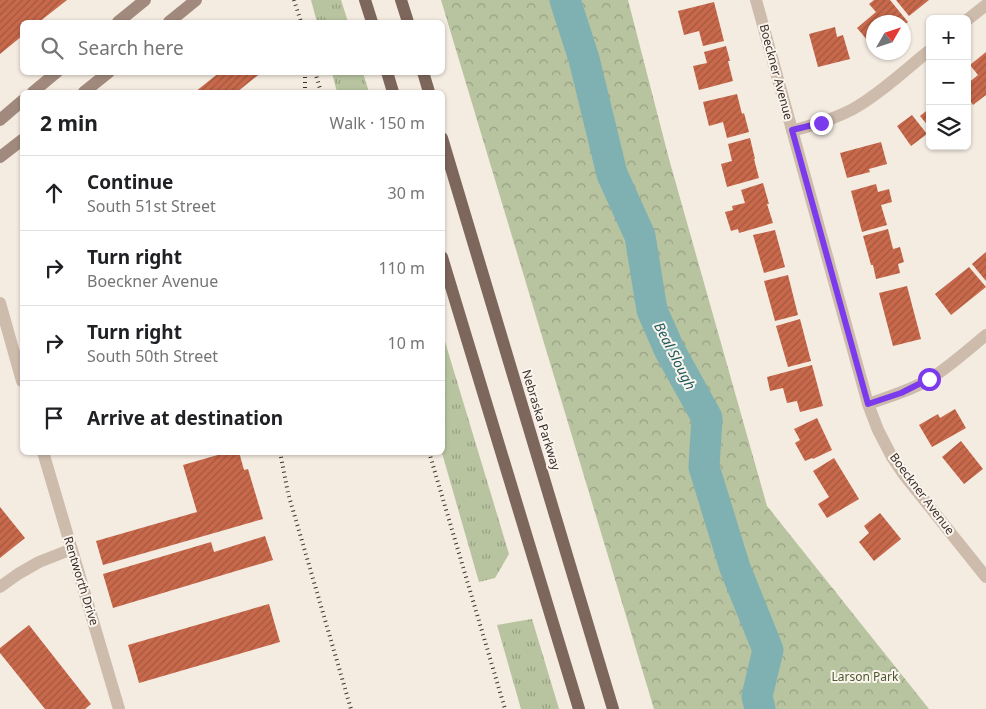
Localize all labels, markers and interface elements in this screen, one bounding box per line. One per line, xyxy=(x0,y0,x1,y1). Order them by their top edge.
north arrow xyxy=(866,15,911,60)
map controls xyxy=(926,15,971,150)
button: + xyxy=(926,15,971,60)
search box xyxy=(20,20,445,75)
street label: Boeckner Avenue xyxy=(756,22,797,122)
icon: search xyxy=(38,34,66,62)
text: Search here xyxy=(78,35,184,61)
button: − xyxy=(926,60,971,105)
button: layers xyxy=(926,105,971,150)
text: 2 min xyxy=(40,109,98,137)
text: Walk · 150 m xyxy=(330,112,425,134)
route end xyxy=(810,112,833,135)
text: Continue xyxy=(87,169,173,195)
icon: ahead xyxy=(40,179,68,207)
text: 30 m xyxy=(388,182,425,204)
text: South 51st Street xyxy=(87,195,216,217)
text: Turn right xyxy=(87,244,182,270)
icon: right xyxy=(40,254,68,282)
text: 110 m xyxy=(378,257,425,279)
text: Boeckner Avenue xyxy=(87,270,218,292)
text: Turn right xyxy=(87,319,182,345)
water label: Beal Slough xyxy=(650,319,701,393)
icon: right xyxy=(40,329,68,357)
text: 10 m xyxy=(388,332,425,354)
text: South 50th Street xyxy=(87,345,218,367)
street label: Nebraska Parkway xyxy=(518,367,565,473)
route start xyxy=(918,368,941,391)
icon: arrive xyxy=(40,404,68,432)
text: Arrive at destination xyxy=(87,405,283,431)
street label: Boeckner Avenue xyxy=(886,449,959,538)
street label: Rentworth Drive xyxy=(60,534,103,628)
park label: Larson Park xyxy=(832,668,899,685)

